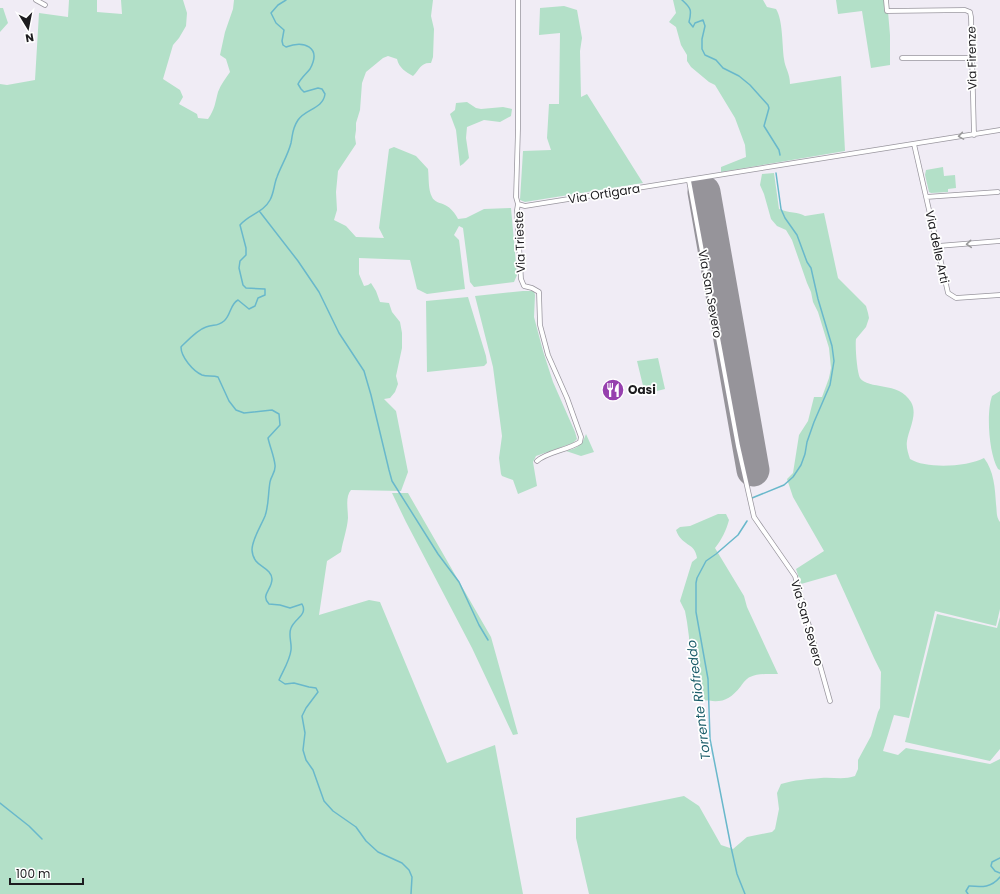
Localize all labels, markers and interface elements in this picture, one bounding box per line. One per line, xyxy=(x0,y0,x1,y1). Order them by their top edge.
north arrow xyxy=(8,8,48,48)
street label: Via Firenze xyxy=(962,26,981,90)
text: N xyxy=(24,29,35,46)
one-way arrow xyxy=(958,132,965,140)
street label: Via Ortigara xyxy=(567,179,641,208)
street label: Via delle Arti xyxy=(921,209,954,285)
street label: Via Trieste xyxy=(510,211,529,273)
one-way arrow xyxy=(966,239,972,248)
street label: Via San Severo xyxy=(694,248,727,340)
restaurant icon: Oasi xyxy=(600,377,626,403)
place label: Oasi xyxy=(628,381,656,398)
street label: Via San Severo xyxy=(787,578,828,668)
water label: Torrente Riofreddo xyxy=(682,639,715,761)
scale bar xyxy=(10,860,83,886)
text: 100 m xyxy=(16,865,50,882)

